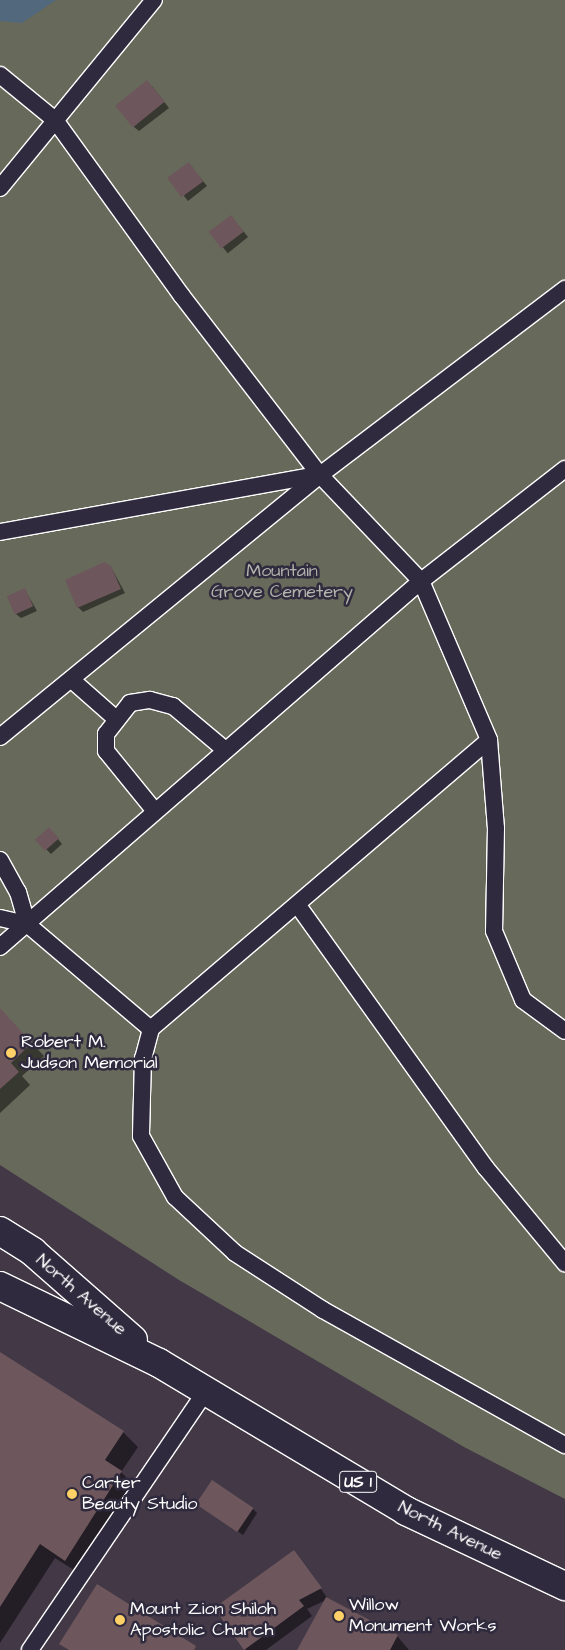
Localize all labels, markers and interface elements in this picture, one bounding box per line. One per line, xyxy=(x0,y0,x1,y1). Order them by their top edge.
park label: Mountain Grove Cemetery xyxy=(211,561,353,604)
place label: Robert M. Judson Memorial xyxy=(21,1032,158,1074)
marker: Robert M. Judson Memorial xyxy=(5,1047,17,1059)
street label: North Avenue xyxy=(31,1250,131,1340)
road number: US 1 xyxy=(338,1468,378,1495)
place label: Carter Beauty Studio xyxy=(82,1473,197,1516)
marker: Carter Beauty Studio xyxy=(66,1488,78,1500)
street label: North Avenue xyxy=(394,1496,506,1566)
place label: Willow Monument Works xyxy=(349,1595,496,1638)
place label: Mount Zion Shiloh Apostolic Church xyxy=(130,1599,276,1642)
marker: Willow Monument Works xyxy=(333,1610,345,1622)
marker: Mount Zion Shiloh Apostolic Church xyxy=(114,1614,126,1626)

